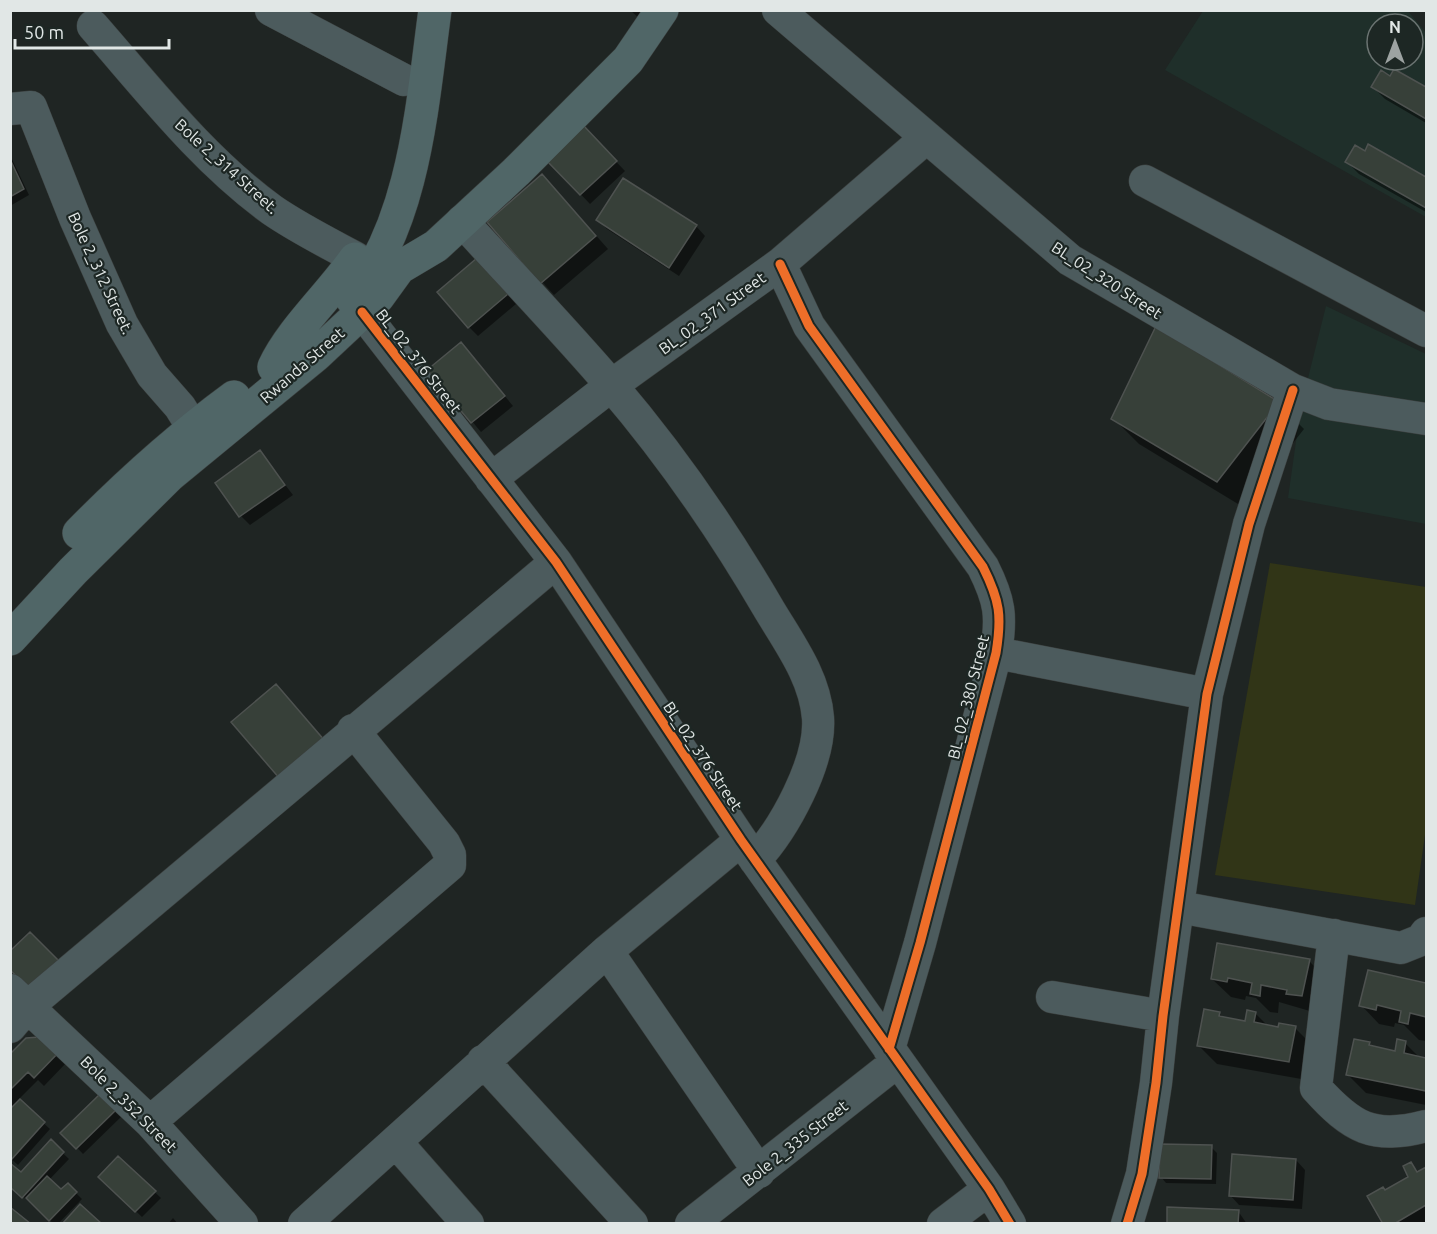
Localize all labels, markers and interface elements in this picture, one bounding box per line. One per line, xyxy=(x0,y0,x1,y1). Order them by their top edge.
scale bar xyxy=(15,12,170,50)
north arrow xyxy=(1365,12,1425,72)
text: N xyxy=(1389,18,1401,36)
text: 50 m xyxy=(24,22,64,42)
street label: Bole 2_314 Street. xyxy=(171,115,282,218)
street label: Bole 2_312 Street. xyxy=(64,209,137,337)
street label: BL_02_320 Street xyxy=(1048,238,1166,323)
street label: BL_02_371 Street xyxy=(655,268,770,359)
street label: BL_02_376 Street xyxy=(372,305,466,418)
street label: Rwanda Street xyxy=(256,323,348,406)
street label: BL_02_380 Street xyxy=(944,632,993,761)
street label: BL_02_376 Street xyxy=(659,698,746,815)
street label: Bole 2_352 Street xyxy=(76,1052,181,1157)
street label: Bole 2_335 Street xyxy=(739,1096,852,1190)

